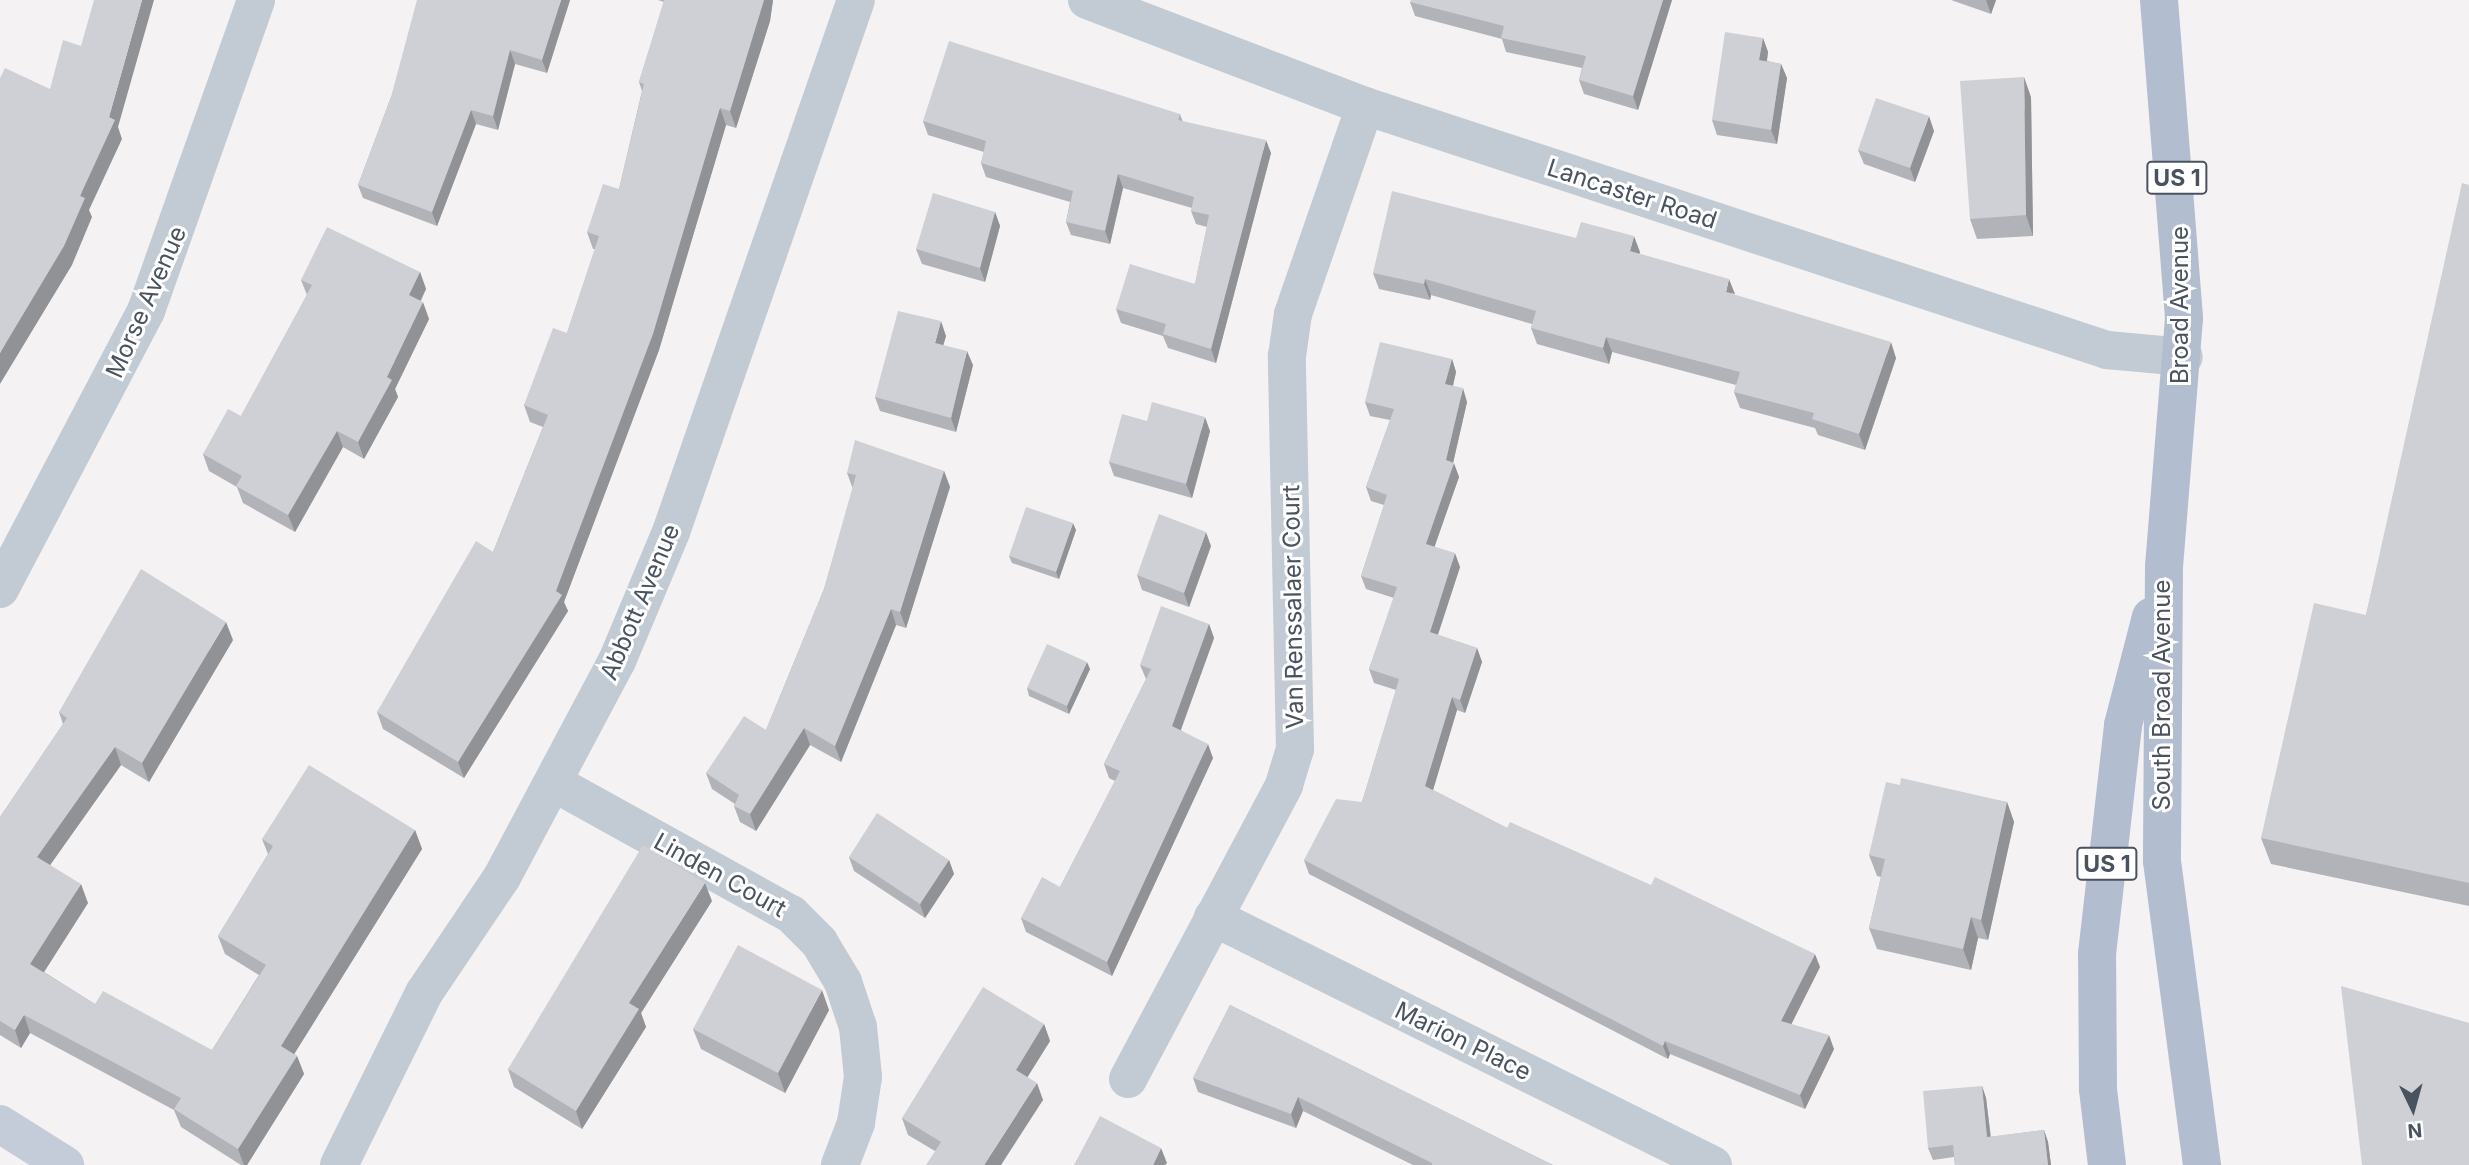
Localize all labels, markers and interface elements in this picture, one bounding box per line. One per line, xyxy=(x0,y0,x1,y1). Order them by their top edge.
street label: Lancaster Road xyxy=(1544,153,1720,235)
road number: US 1 xyxy=(2146,158,2208,197)
street label: Morse Avenue xyxy=(100,222,192,382)
street label: Broad Avenue xyxy=(2166,226,2194,384)
street label: Van Renssalaer Court xyxy=(1276,485,1310,729)
street label: Abbott Avenue xyxy=(594,520,686,684)
street label: South Broad Avenue xyxy=(2148,580,2176,810)
street label: Linden Court xyxy=(649,827,791,923)
road number: US 1 xyxy=(2076,844,2138,884)
street label: Marion Place xyxy=(1390,996,1536,1086)
north arrow xyxy=(2378,1074,2448,1144)
text: N xyxy=(2407,1118,2423,1143)

